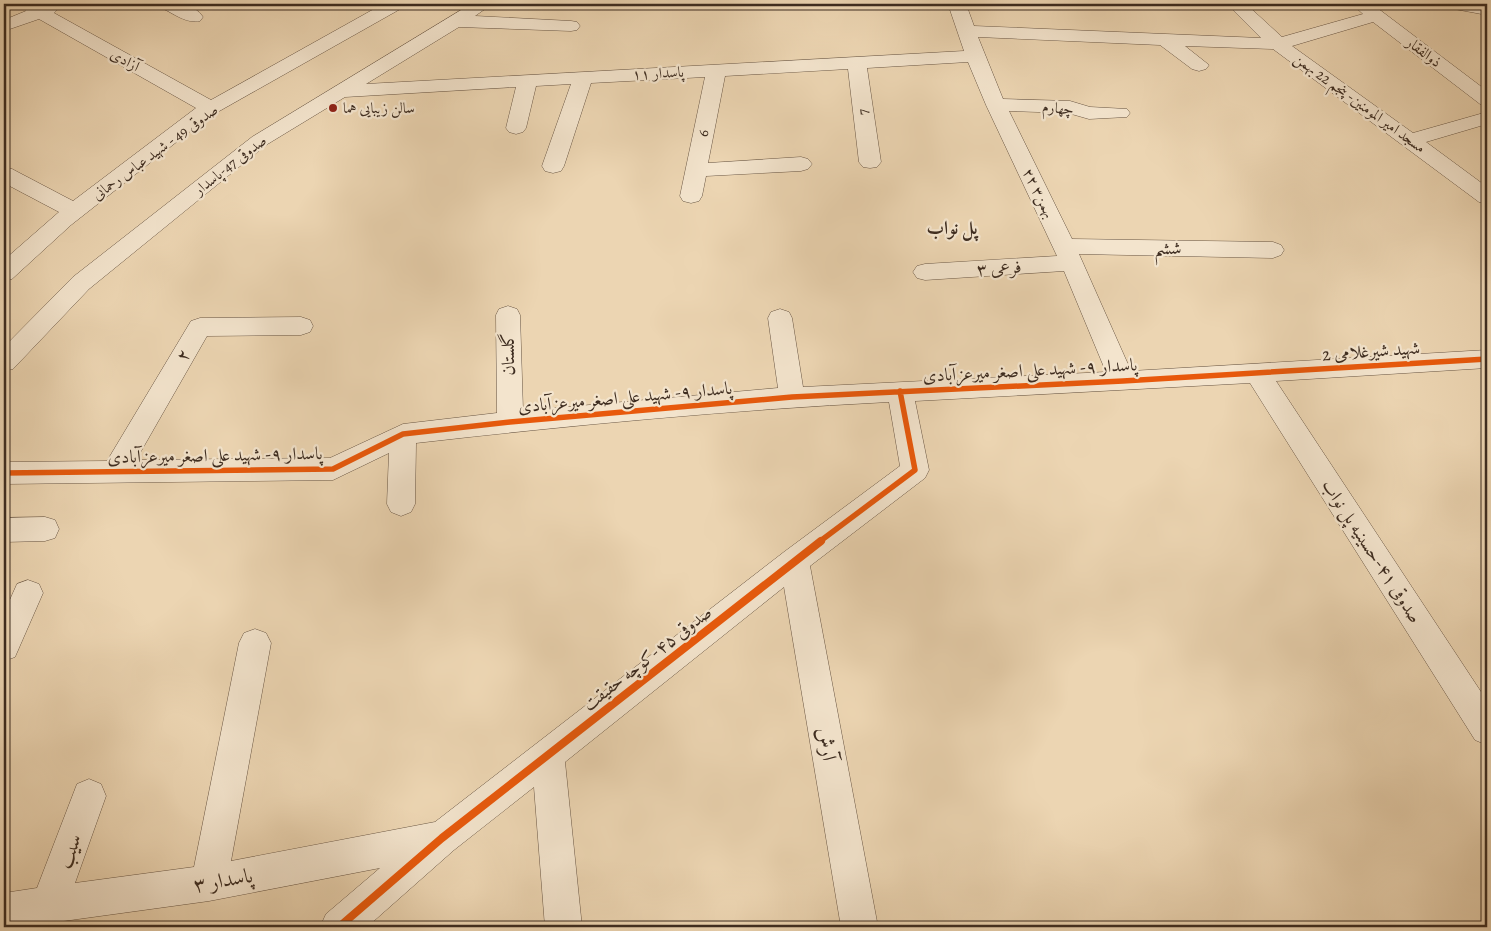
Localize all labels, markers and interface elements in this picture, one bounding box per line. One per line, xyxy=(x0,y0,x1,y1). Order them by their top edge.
street label: ذوالفقار xyxy=(1401,31,1446,72)
street label: آزادی xyxy=(107,44,145,77)
street label: مسجد امیر المومنین- پنجم 22 بهمن xyxy=(1288,48,1430,161)
street label: پاسدار ۱۱ xyxy=(632,62,686,85)
street label: چهارم xyxy=(1041,96,1075,123)
place label: سالن زیبایی هما xyxy=(343,98,415,118)
street label: صدوقی 49 - شهید عباس رحمانی xyxy=(88,99,222,205)
marker: سالن زیبایی هما xyxy=(327,102,339,114)
street label: 7 xyxy=(853,107,873,116)
street label: 6 xyxy=(692,127,714,138)
street label: صدوقی 47-پاسدار xyxy=(188,130,271,202)
street label: ۲۲ بهمن۳ xyxy=(1018,165,1060,221)
district label: پل نواب xyxy=(926,215,979,242)
street label: ششم xyxy=(1154,236,1182,266)
street label: فرعی ۳ xyxy=(976,254,1022,282)
street label: گلستان xyxy=(496,332,520,376)
street label: شهید شیرغلامی 2 xyxy=(1321,336,1421,366)
street label: ۲ xyxy=(170,344,196,366)
street label: پاسدار ۹- شهید علی اصغر میرعزآبادی xyxy=(922,352,1140,389)
street label: پاسدار ۹- شهید علی اصغر میرعزآبادی xyxy=(517,376,735,419)
street label: پاسدار ۹- شهید علی اصغر میرعزآبادی xyxy=(107,441,324,470)
street label: صدوقی ۴۱-حسینیه پل نواب xyxy=(1316,474,1428,628)
street label: صدوقی ۴۵-کوچه حقیقت xyxy=(578,600,717,717)
street label: آرش xyxy=(810,725,844,765)
street label: سیب xyxy=(50,829,88,873)
street label: پاسدار ۳ xyxy=(191,861,256,900)

